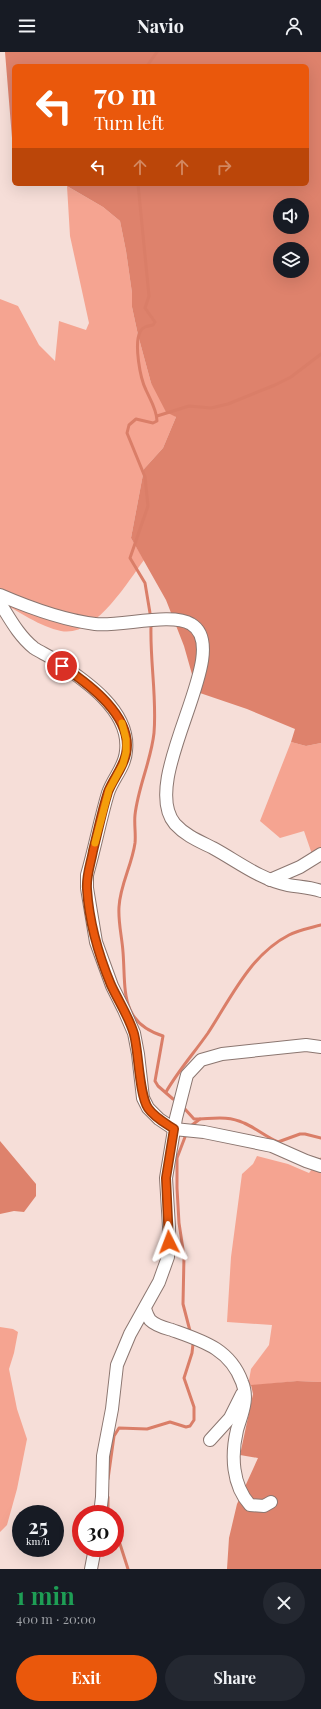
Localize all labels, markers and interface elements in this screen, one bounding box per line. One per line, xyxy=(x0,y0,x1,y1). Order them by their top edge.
text: Navio xyxy=(137,14,184,38)
icon: menu xyxy=(16,15,38,37)
icon: person xyxy=(283,15,305,37)
text: 70 m xyxy=(94,75,157,112)
icon: left xyxy=(28,80,80,132)
text: Turn left xyxy=(94,111,164,135)
icon: left xyxy=(87,156,109,178)
icon: ahead xyxy=(129,156,151,178)
icon: ahead xyxy=(171,156,193,178)
icon: right xyxy=(213,156,235,178)
map controls xyxy=(273,198,309,278)
button: sound xyxy=(273,198,309,234)
button: layers xyxy=(273,242,309,278)
pin xyxy=(45,649,79,683)
icon: arrive xyxy=(51,655,73,677)
position arrow xyxy=(148,1221,190,1263)
speed limit sign: 30 xyxy=(72,1505,124,1557)
text: 25 xyxy=(28,1512,48,1539)
text: km/h xyxy=(26,1534,50,1548)
text: 1 min xyxy=(16,1579,75,1611)
button: close xyxy=(263,1582,305,1624)
text: 400 m · 20:00 xyxy=(16,1610,96,1627)
button: Exit xyxy=(16,1655,157,1701)
button: Share xyxy=(165,1655,305,1701)

